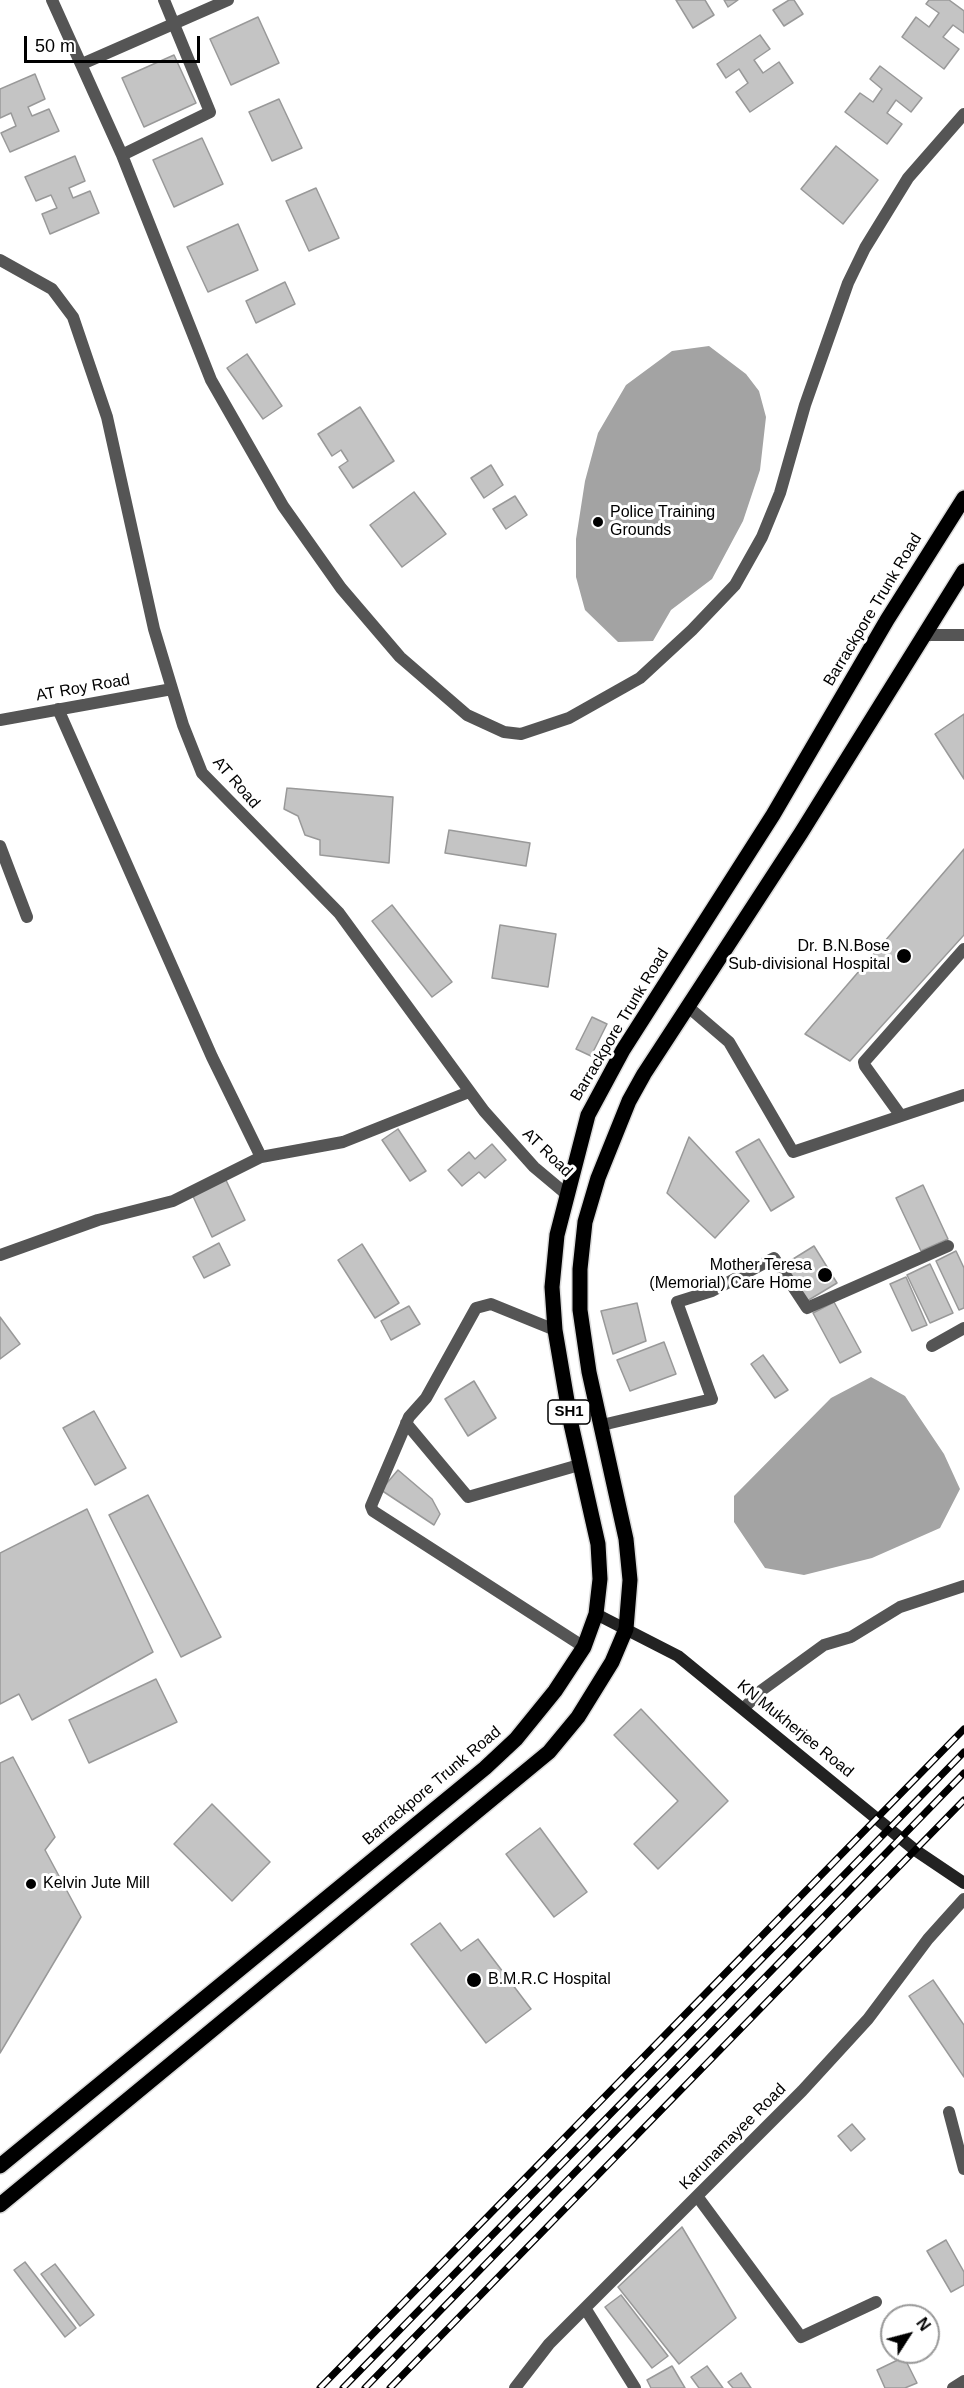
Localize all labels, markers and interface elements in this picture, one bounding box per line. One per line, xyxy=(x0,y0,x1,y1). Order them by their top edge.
scale bar xyxy=(27,24,202,62)
text: 50 m xyxy=(35,36,75,56)
place label: Police Training Grounds xyxy=(610,503,715,541)
marker: Police Training Grounds xyxy=(591,515,605,529)
street label: Barrackpore Trunk Road xyxy=(820,530,926,690)
street label: AT Roy Road xyxy=(35,670,131,706)
street label: AT Road xyxy=(208,753,264,813)
place label: Dr. B.N.Bose Sub-divisional Hospital xyxy=(728,937,890,975)
street label: Barrackpore Trunk Road xyxy=(567,945,673,1105)
marker: Dr. B.N.Bose Sub-divisional Hospital xyxy=(895,947,913,965)
street label: AT Road xyxy=(518,1125,576,1181)
place label: Mother Teresa (Memorial) Care Home xyxy=(649,1256,812,1294)
marker: Mother Teresa (Memorial) Care Home xyxy=(816,1266,834,1284)
road number: SH1 xyxy=(548,1400,590,1424)
street label: KN Mukherjee Road xyxy=(733,1676,857,1782)
street label: Barrackpore Trunk Road xyxy=(359,1723,505,1849)
place label: Kelvin Jute Mill xyxy=(43,1874,150,1894)
marker: Kelvin Jute Mill xyxy=(24,1877,38,1891)
place label: B.M.R.C Hospital xyxy=(488,1970,611,1990)
marker: B.M.R.C Hospital xyxy=(465,1971,483,1989)
street label: Karunamayee Road xyxy=(676,2080,790,2194)
north arrow xyxy=(880,2304,940,2364)
text: N xyxy=(913,2315,934,2334)

